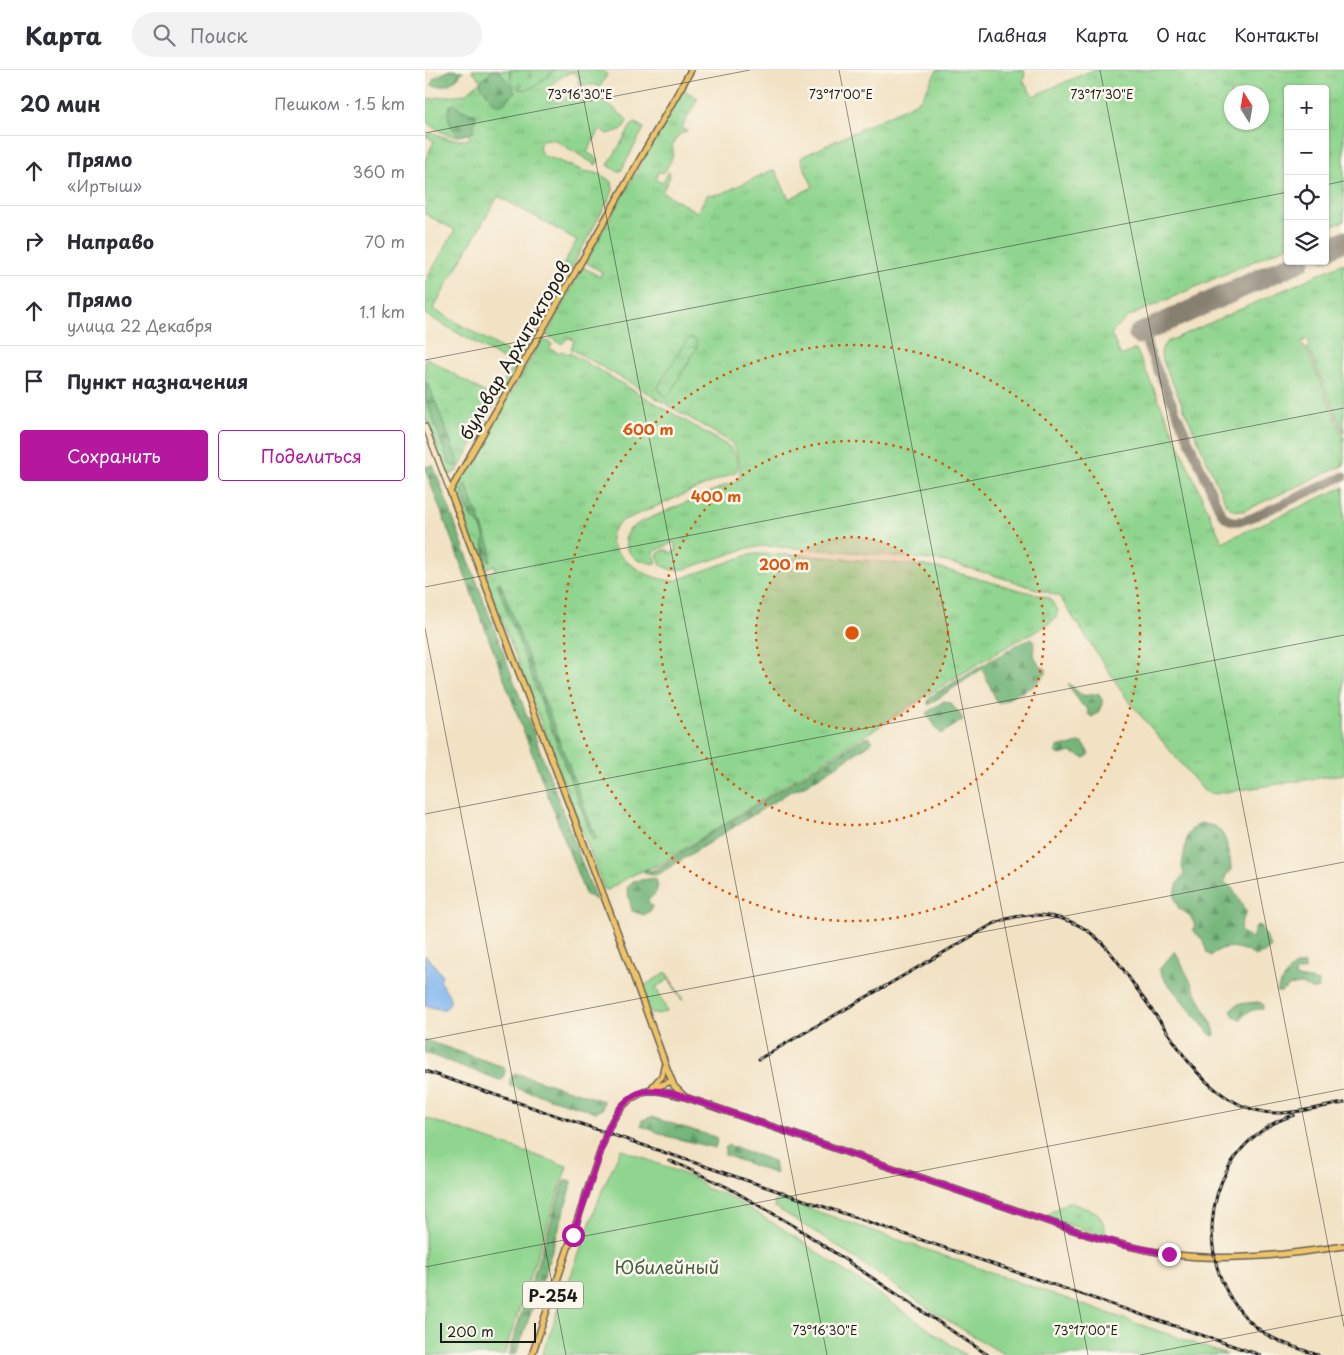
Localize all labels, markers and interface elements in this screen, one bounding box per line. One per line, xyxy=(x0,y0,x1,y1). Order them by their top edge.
search box xyxy=(132,12,482,57)
text: Карта xyxy=(25,17,102,53)
icon: search xyxy=(150,21,178,49)
text: Поиск xyxy=(190,21,248,49)
text: Главная xyxy=(978,21,1047,48)
text: Карта xyxy=(1075,21,1128,48)
text: О нас xyxy=(1156,21,1206,48)
text: Контакты xyxy=(1234,21,1319,48)
text: 73°16'30"E xyxy=(547,85,613,103)
text: 73°17'00"E xyxy=(809,85,873,103)
text: 73°17'30"E xyxy=(1070,85,1134,103)
north arrow xyxy=(1224,85,1269,130)
map controls xyxy=(1284,85,1329,265)
button: + xyxy=(1284,85,1329,130)
text: 20 мин xyxy=(20,87,101,119)
text: Пешком · 1.5 km xyxy=(274,91,405,115)
button: − xyxy=(1284,130,1329,175)
text: Прямо xyxy=(67,145,132,173)
icon: ahead xyxy=(20,157,48,185)
text: 360 m xyxy=(353,159,405,183)
text: «Иртыш» xyxy=(67,173,142,197)
button: locate xyxy=(1284,175,1329,220)
button: layers xyxy=(1284,220,1329,265)
icon: right xyxy=(20,227,48,255)
text: Направо xyxy=(67,227,154,255)
text: 70 m xyxy=(365,229,405,253)
street label: бульвар Архитекторов xyxy=(452,256,576,444)
text: Прямо xyxy=(67,285,132,313)
icon: ahead xyxy=(20,297,48,325)
text: 1.1 km xyxy=(359,299,405,323)
text: улица 22 Декабря xyxy=(67,313,213,337)
icon: arrive xyxy=(20,367,48,395)
text: Пункт назначения xyxy=(67,367,248,395)
text: 600 m xyxy=(622,417,674,440)
button: Сохранить xyxy=(20,430,208,481)
button: Поделиться xyxy=(218,430,405,481)
text: 400 m xyxy=(691,484,741,507)
text: 200 m xyxy=(759,552,809,575)
centre of rings xyxy=(843,624,861,642)
route start xyxy=(562,1224,585,1247)
route end xyxy=(1158,1243,1181,1266)
park label: Юбилейный xyxy=(615,1253,719,1280)
road number: Р-254 xyxy=(523,1282,583,1308)
scale bar xyxy=(440,1320,536,1343)
text: 200 m xyxy=(447,1321,494,1342)
text: 73°16'30"E xyxy=(792,1321,858,1339)
text: 73°17'00"E xyxy=(1054,1321,1118,1339)

